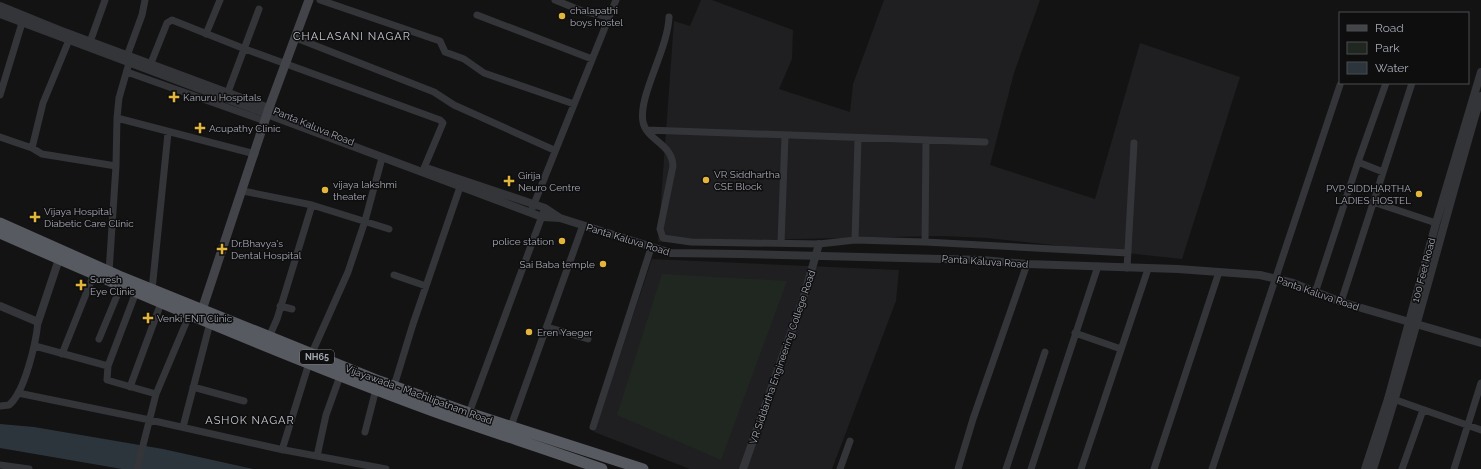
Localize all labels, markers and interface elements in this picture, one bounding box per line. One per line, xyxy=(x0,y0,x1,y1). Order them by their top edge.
place label: chalapathi boys hostel xyxy=(570,5,623,28)
marker: chalapathi boys hostel xyxy=(557,11,567,21)
legend xyxy=(1339,12,1469,84)
text: Road xyxy=(1375,21,1404,35)
district label: CHALASANI NAGAR xyxy=(293,30,411,43)
text: Park xyxy=(1375,41,1400,55)
text: Water xyxy=(1375,61,1409,75)
marker: Kanuru Hospitals xyxy=(168,91,180,103)
place label: Kanuru Hospitals xyxy=(183,92,262,103)
street label: Panta Kaluva Road xyxy=(272,105,356,148)
marker: Acupathy Clinic xyxy=(194,122,206,134)
place label: Acupathy Clinic xyxy=(209,123,281,134)
place label: VR Siddhartha CSE Block xyxy=(714,169,780,192)
place label: Girija Neuro Centre xyxy=(518,170,581,193)
marker: Girija Neuro Centre xyxy=(503,175,515,187)
marker: VR Siddhartha CSE Block xyxy=(701,175,711,185)
place label: vijaya lakshmi theater xyxy=(333,179,397,202)
place label: PVP SIDDHARTHA LADIES HOSTEL xyxy=(1326,183,1411,206)
marker: vijaya lakshmi theater xyxy=(320,185,330,195)
marker: PVP SIDDHARTHA LADIES HOSTEL xyxy=(1414,189,1424,199)
place label: Vijaya Hospital Diabetic Care Clinic xyxy=(44,206,134,229)
marker: Vijaya Hospital Diabetic Care Clinic xyxy=(29,211,41,223)
street label: Panta Kaluva Road xyxy=(585,222,671,257)
place label: police station xyxy=(492,236,554,247)
marker: police station xyxy=(557,236,567,246)
street label: 100 Feet Road xyxy=(1410,237,1437,304)
place label: Dr.Bhavya's Dental Hospital xyxy=(231,238,302,261)
marker: Dr.Bhavya's Dental Hospital xyxy=(216,243,228,255)
street label: Panta Kaluva Road xyxy=(941,253,1028,270)
place label: Sai Baba temple xyxy=(519,259,595,270)
marker: Sai Baba temple xyxy=(598,259,608,269)
street label: VR Siddartha Engineering College Road xyxy=(747,269,818,446)
place label: Suresh Eye Clinic xyxy=(90,274,135,297)
street label: Panta Kaluva Road xyxy=(1275,274,1361,313)
marker: Suresh Eye Clinic xyxy=(75,279,87,291)
marker: Venki ENT Clinic xyxy=(142,312,154,324)
place label: Venki ENT Clinic xyxy=(157,313,233,324)
marker: Eren Yaeger xyxy=(524,327,534,337)
place label: Eren Yaeger xyxy=(537,327,593,338)
road number: NH65 xyxy=(300,350,334,364)
street label: Vijayawada - Machilipatnam Road xyxy=(344,363,494,426)
district label: ASHOK NAGAR xyxy=(205,414,295,427)

